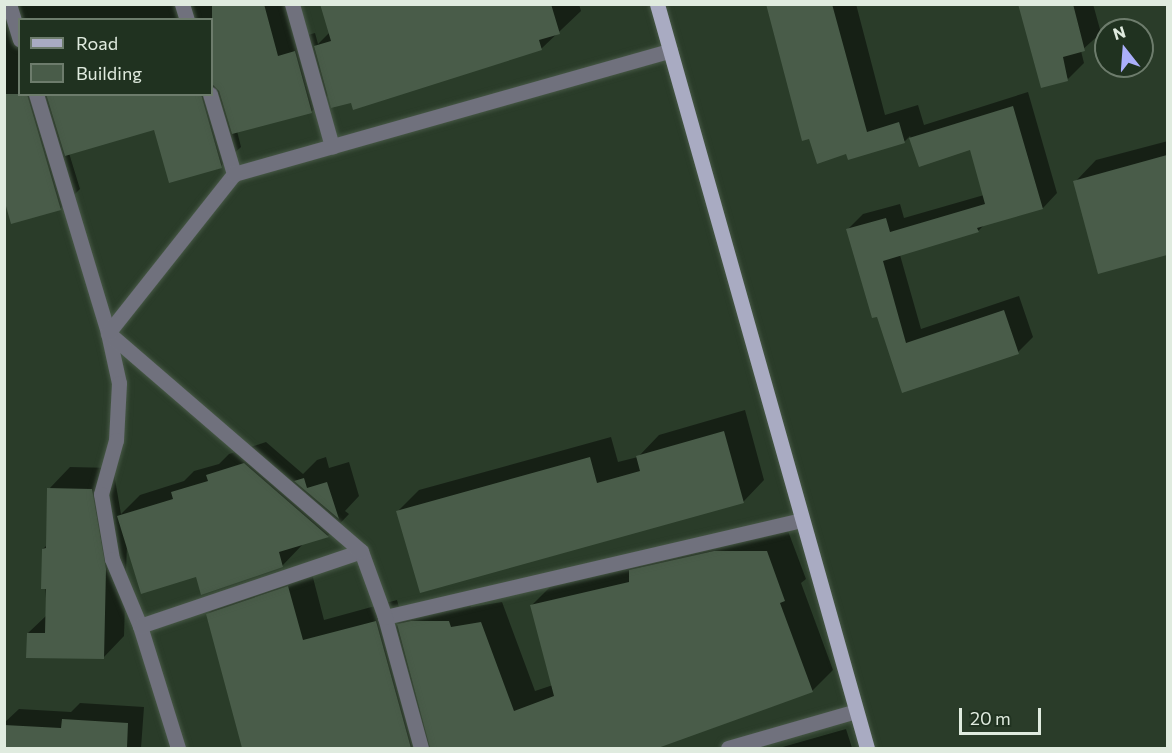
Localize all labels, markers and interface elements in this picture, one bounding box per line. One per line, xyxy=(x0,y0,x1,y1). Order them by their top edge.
legend xyxy=(18,18,213,96)
north arrow xyxy=(1094,18,1154,78)
text: N xyxy=(1111,21,1128,43)
text: Road xyxy=(76,32,118,54)
text: Building xyxy=(76,62,142,84)
scale bar xyxy=(962,696,1044,734)
text: 20 m xyxy=(970,707,1011,729)

